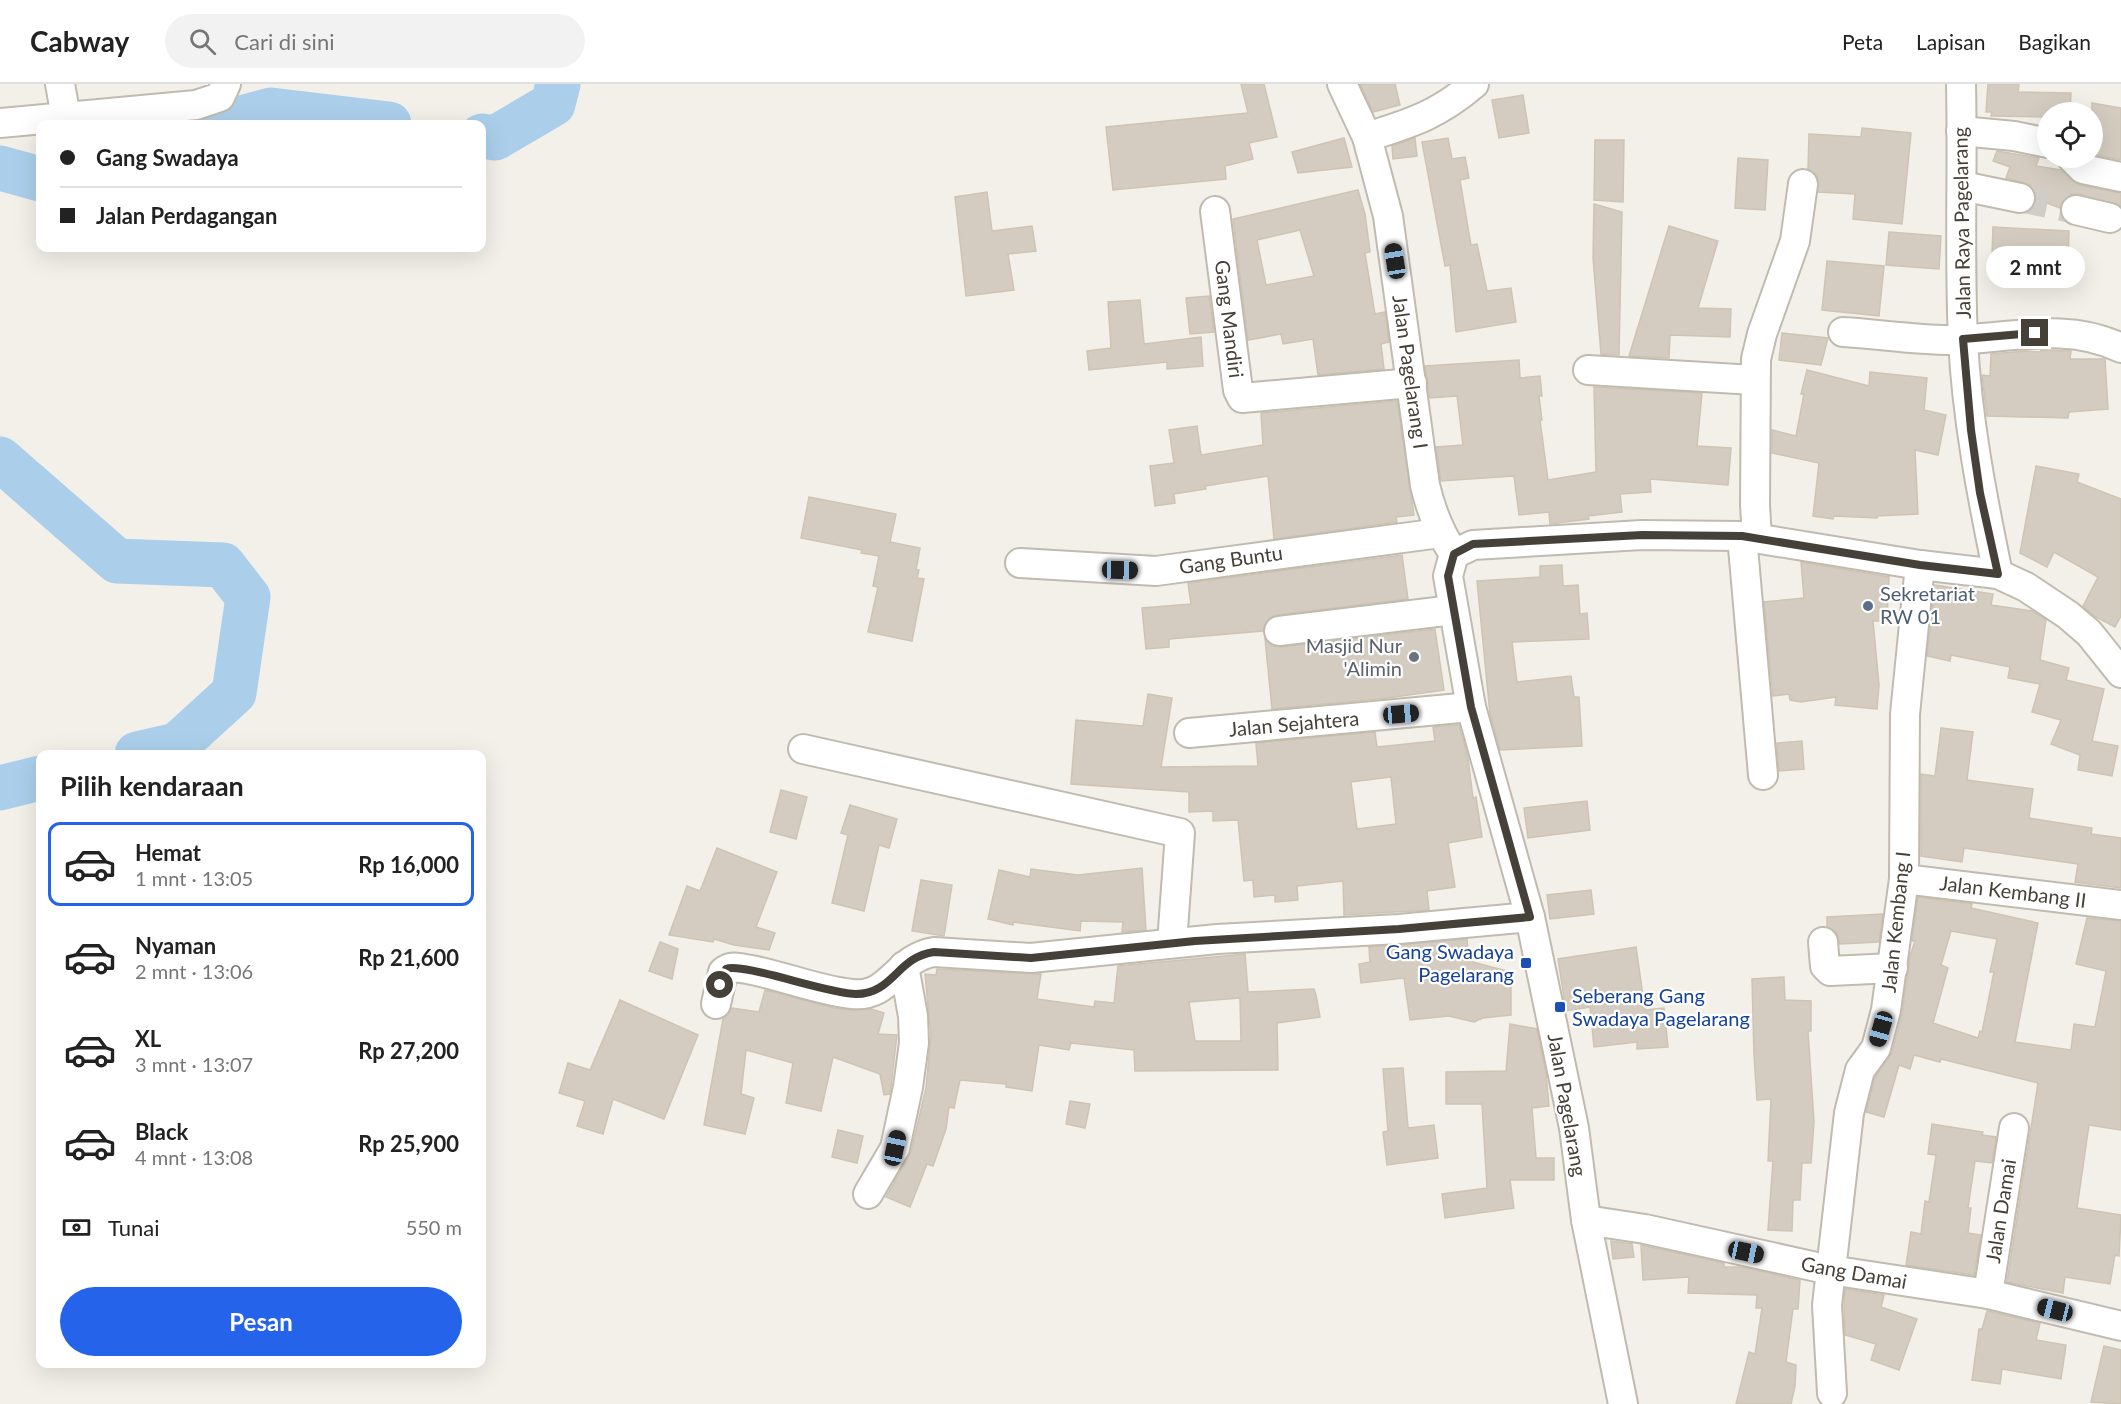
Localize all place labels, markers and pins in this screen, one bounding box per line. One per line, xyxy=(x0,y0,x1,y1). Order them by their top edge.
place label: Sekretariat RW 01 xyxy=(1880,581,1975,628)
marker: Sekretariat RW 01 xyxy=(1861,599,1875,613)
place label: Masjid Nur 'Alimin xyxy=(1306,633,1403,680)
marker: Masjid Nur 'Alimin xyxy=(1407,650,1421,664)
place label: Gang Swadaya Pagelarang xyxy=(1386,939,1514,986)
marker: Gang Swadaya Pagelarang xyxy=(1519,956,1533,970)
place label: Seberang Gang Swadaya Pagelarang xyxy=(1572,983,1750,1030)
marker: Seberang Gang Swadaya Pagelarang xyxy=(1553,1000,1567,1014)

